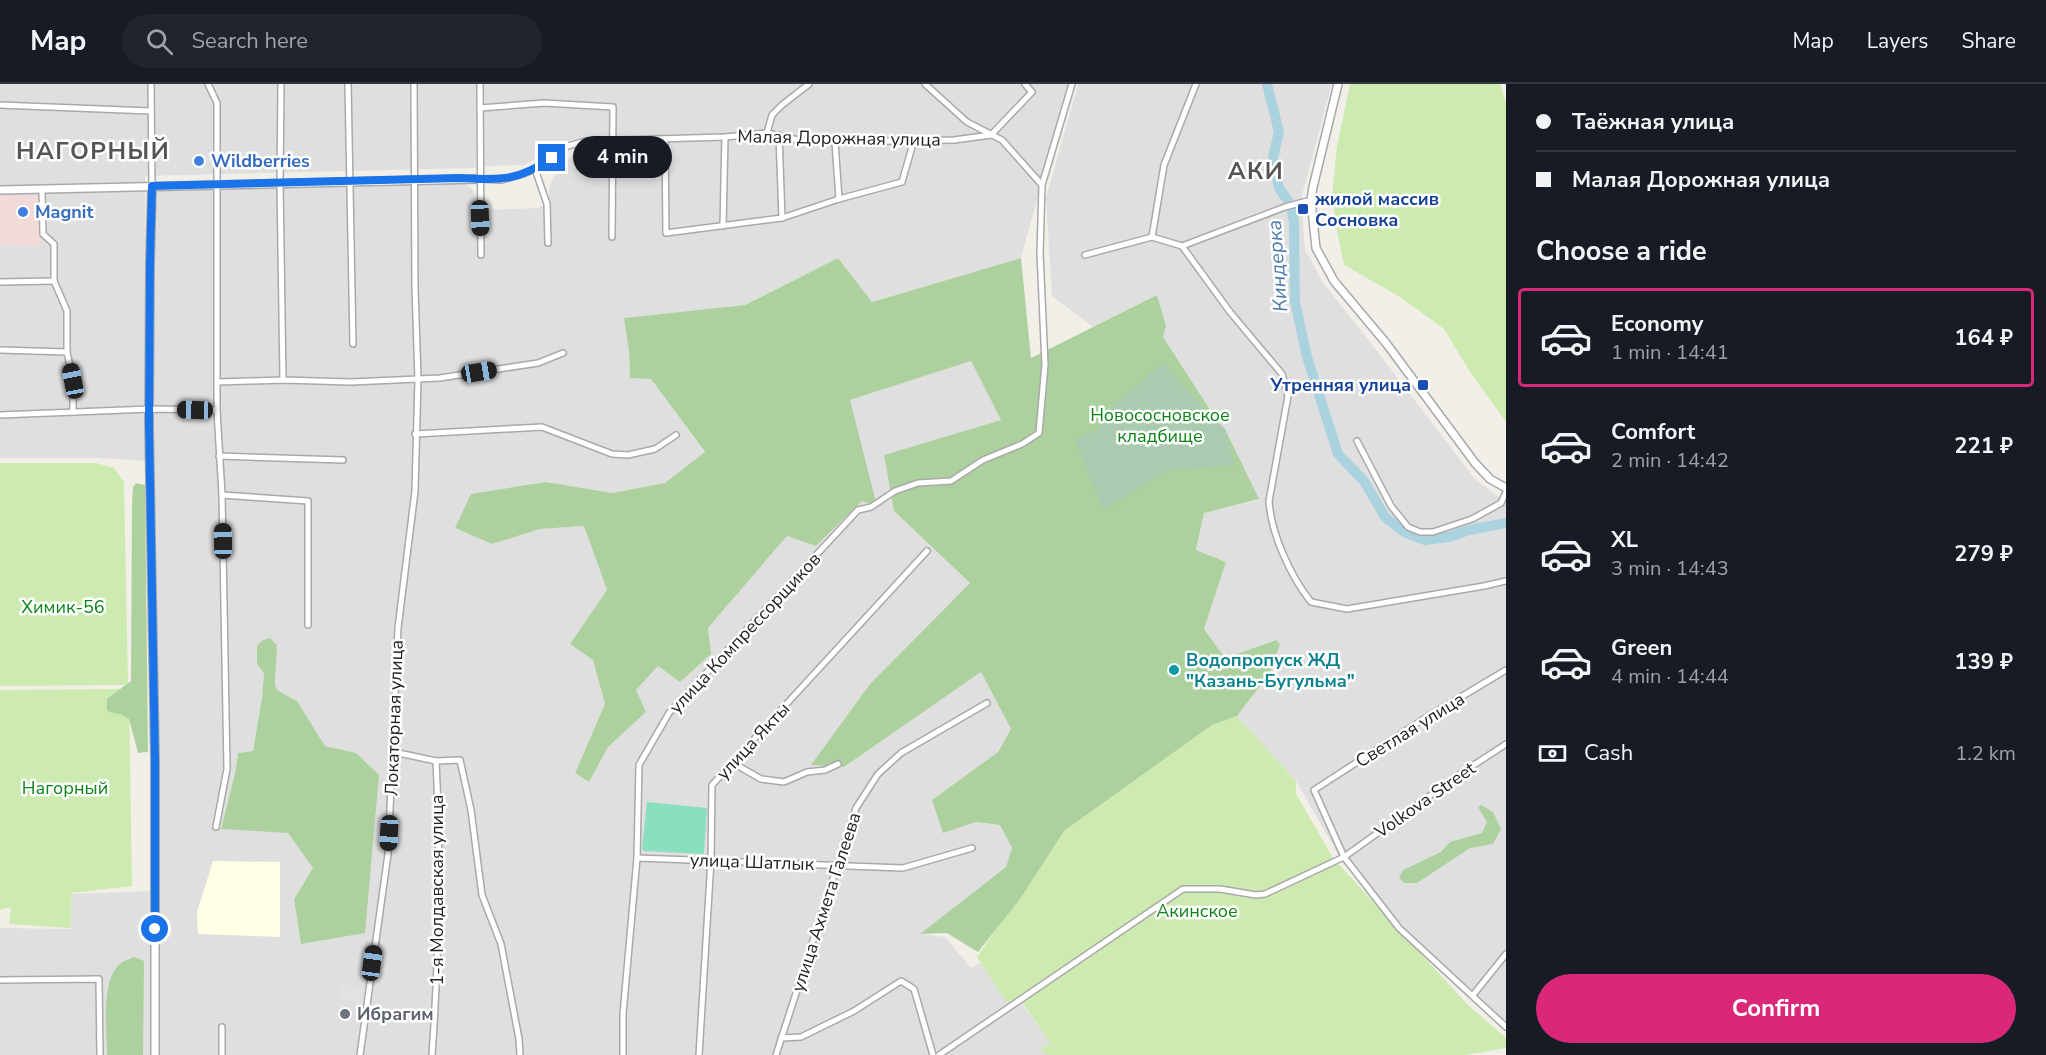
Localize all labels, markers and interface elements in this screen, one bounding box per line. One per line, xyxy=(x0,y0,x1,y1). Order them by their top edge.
search box xyxy=(122,14,542,68)
text: Map xyxy=(30,22,86,60)
icon: search xyxy=(143,25,176,58)
text: Search here xyxy=(191,26,308,56)
text: Map xyxy=(1792,27,1834,55)
text: Layers xyxy=(1867,27,1928,55)
text: Share xyxy=(1961,27,2016,55)
text: Таёжная улица xyxy=(1572,107,1734,137)
street label: Малая Дорожная улица xyxy=(737,124,941,152)
district label: НАГОРНЫЙ xyxy=(16,135,170,167)
callout: 4 min xyxy=(573,137,672,179)
text: 4 min xyxy=(597,143,648,170)
route end xyxy=(538,144,565,171)
place label: Wildberries xyxy=(211,149,310,173)
marker: Wildberries xyxy=(192,154,206,168)
district label: АКИ xyxy=(1228,155,1284,187)
text: Малая Дорожная улица xyxy=(1572,165,1830,195)
place label: жилой массив Сосновка xyxy=(1314,187,1439,232)
place label: Magnit xyxy=(35,200,93,224)
car xyxy=(470,200,490,236)
marker: жилой массив Сосновка xyxy=(1296,202,1310,216)
marker: Magnit xyxy=(16,205,30,219)
water label: Киндерка xyxy=(1261,219,1294,313)
text: Choose a ride xyxy=(1536,233,1707,270)
text: Economy xyxy=(1611,309,1703,339)
icon: car xyxy=(1539,311,1593,365)
text: 164 ₽ xyxy=(1954,323,2013,353)
text: 1 min · 14:41 xyxy=(1611,339,1729,366)
car xyxy=(460,360,498,384)
car xyxy=(61,362,85,400)
place label: Утренняя улица xyxy=(1270,373,1411,397)
marker: Утренняя улица xyxy=(1416,378,1430,392)
car xyxy=(177,401,213,419)
park label: Новососновское кладбище xyxy=(1090,403,1230,448)
text: Comfort xyxy=(1611,417,1695,447)
icon: car xyxy=(1539,419,1593,473)
text: 221 ₽ xyxy=(1954,431,2013,461)
text: 2 min · 14:42 xyxy=(1611,447,1729,474)
car xyxy=(214,523,232,559)
text: XL xyxy=(1611,525,1638,555)
icon: car xyxy=(1539,527,1593,581)
text: 279 ₽ xyxy=(1954,539,2013,569)
street label: улица Компрессорщиков xyxy=(664,547,826,719)
text: 3 min · 14:43 xyxy=(1611,555,1729,582)
park label: Химик-56 xyxy=(21,595,105,619)
text: Green xyxy=(1611,633,1672,663)
icon: car xyxy=(1539,635,1593,689)
street label: Локаторная улица xyxy=(379,639,409,797)
text: 139 ₽ xyxy=(1954,647,2013,677)
place label: Водопропуск ЖД "Казань-Бугульма" xyxy=(1186,648,1355,693)
marker: Водопропуск ЖД "Казань-Бугульма" xyxy=(1167,663,1181,677)
text: 4 min · 14:44 xyxy=(1611,663,1729,690)
street label: Светлая улица xyxy=(1351,687,1469,773)
street label: улица Якты xyxy=(711,697,795,785)
icon: cash xyxy=(1536,737,1569,770)
text: Cash xyxy=(1584,738,1633,768)
text: 1.2 km xyxy=(1955,740,2016,767)
street label: Volkova Street xyxy=(1369,756,1481,844)
park label: Нагорный xyxy=(22,776,108,800)
street label: 1-я Молдавская улица xyxy=(425,795,449,985)
street label: улица Ахмета Галеева xyxy=(786,809,866,995)
car xyxy=(379,815,399,851)
street label: улица Шатлык xyxy=(689,848,815,876)
park label: Акинское xyxy=(1156,899,1238,923)
route start xyxy=(141,915,168,942)
car xyxy=(361,944,383,982)
button: Confirm xyxy=(1536,974,2016,1043)
place label: Ибрагим xyxy=(357,1002,434,1026)
marker: Ибрагим xyxy=(338,1007,352,1021)

